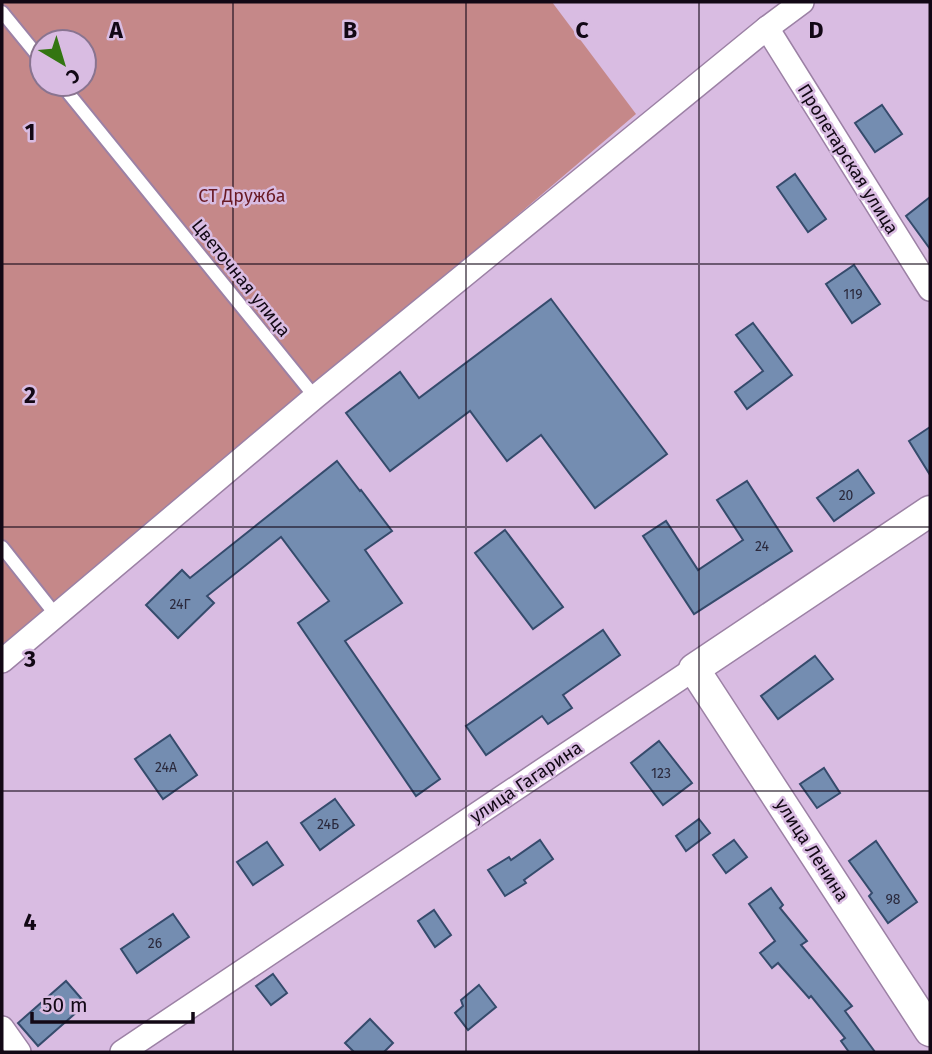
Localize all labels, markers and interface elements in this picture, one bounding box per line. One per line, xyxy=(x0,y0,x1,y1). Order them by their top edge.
text: A xyxy=(108,16,123,44)
text: B xyxy=(343,16,357,44)
text: C xyxy=(575,16,589,44)
text: D xyxy=(809,16,824,44)
north arrow xyxy=(28,28,98,98)
text: С xyxy=(62,64,85,88)
street label: Пролетарская улица xyxy=(793,80,903,238)
text: 1 xyxy=(25,118,35,146)
park label: СТ Дружба xyxy=(198,185,286,207)
street label: Цветочная улица xyxy=(187,215,295,341)
house number: 119 xyxy=(843,286,863,303)
text: 2 xyxy=(24,381,36,409)
house number: 20 xyxy=(839,487,854,504)
house number: 24 xyxy=(755,538,770,555)
house number: 24Г xyxy=(169,596,191,613)
text: 3 xyxy=(23,645,36,673)
street label: улица Гагарина xyxy=(466,736,586,828)
house number: 24А xyxy=(155,759,177,776)
house number: 123 xyxy=(651,765,671,782)
street label: улица Ленина xyxy=(770,794,854,906)
house number: 24Б xyxy=(317,816,339,833)
house number: 98 xyxy=(885,891,901,908)
text: 4 xyxy=(24,908,37,936)
house number: 26 xyxy=(148,935,162,952)
scale bar xyxy=(32,981,192,1025)
text: 50 m xyxy=(42,992,88,1018)

